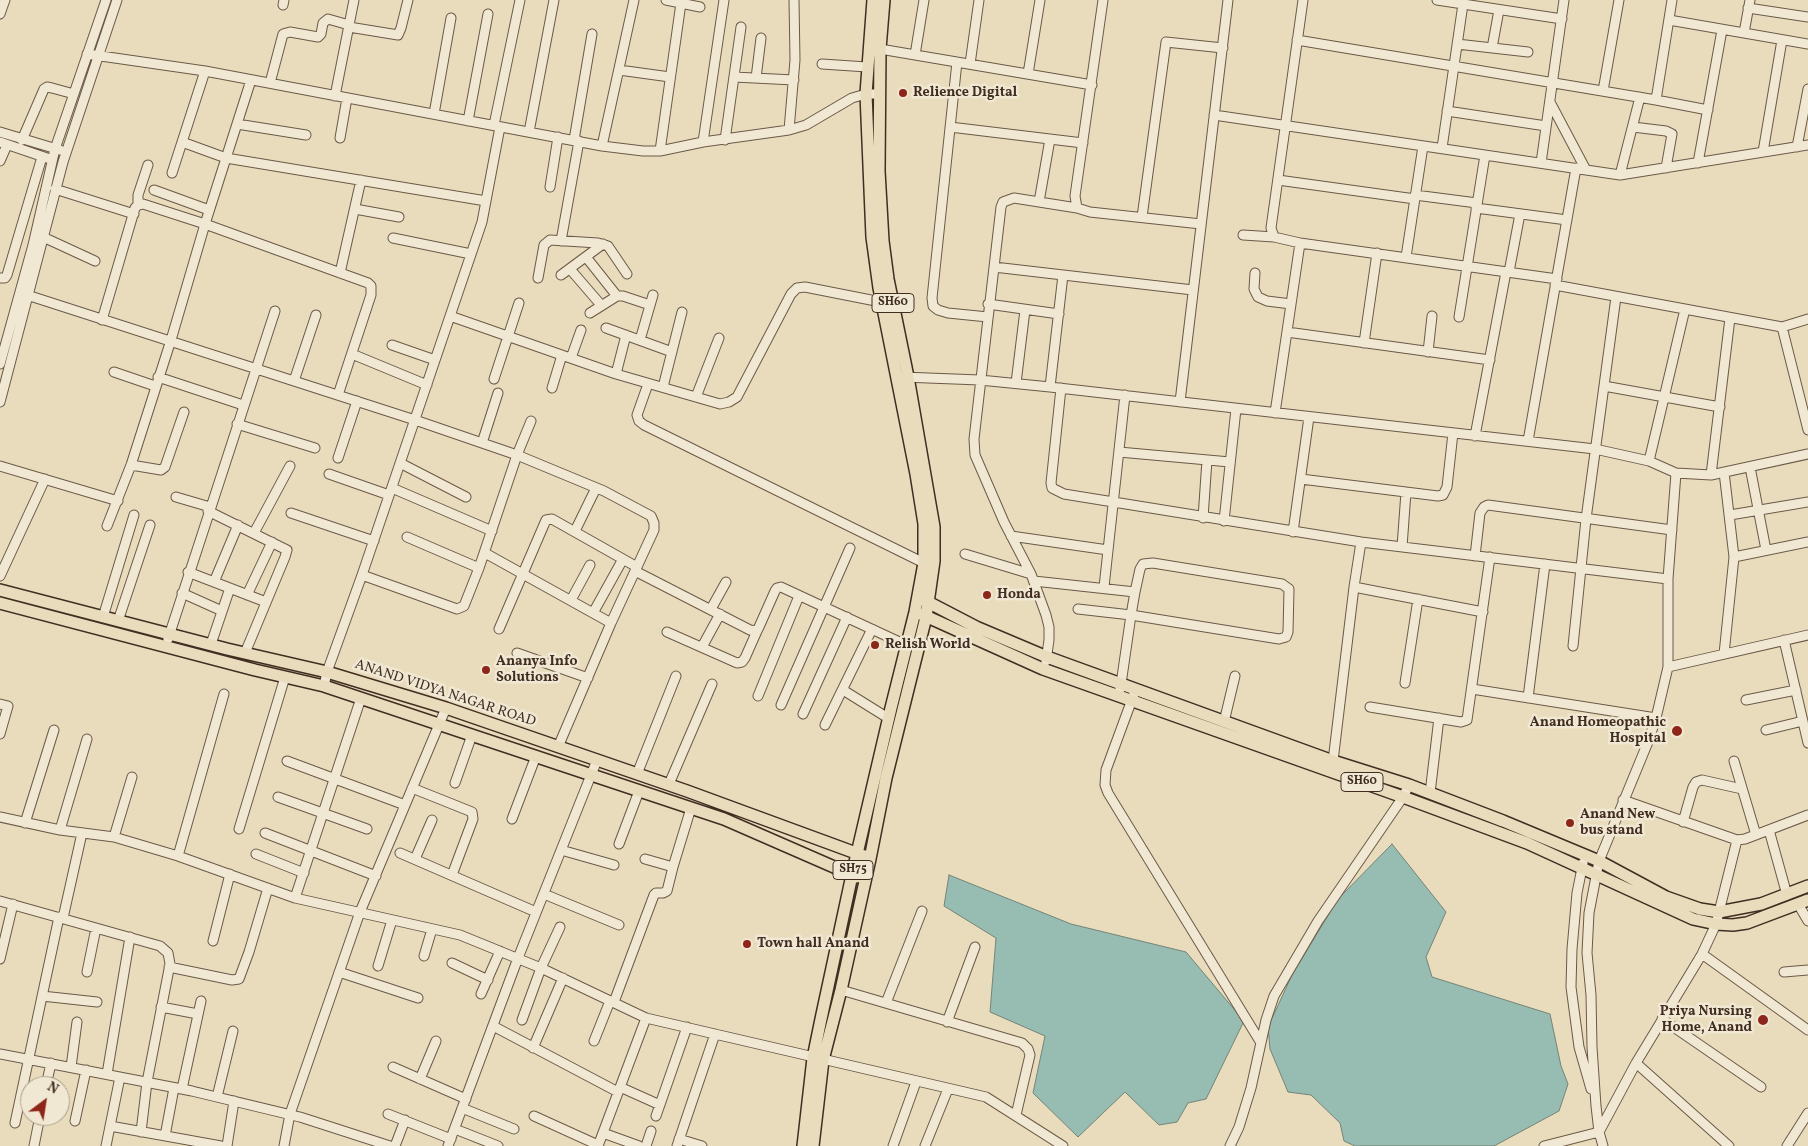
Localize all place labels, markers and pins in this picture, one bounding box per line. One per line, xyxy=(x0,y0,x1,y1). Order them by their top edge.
place label: Relience Digital xyxy=(913,85,1017,101)
marker: Relience Digital xyxy=(897,87,909,99)
place label: Honda xyxy=(997,587,1041,603)
marker: Honda xyxy=(981,589,993,601)
place label: Relish World xyxy=(885,637,971,653)
marker: Relish World xyxy=(869,639,881,651)
place label: Ananya Info Solutions xyxy=(496,654,578,686)
marker: Ananya Info Solutions xyxy=(480,664,492,676)
place label: Anand Homeopathic Hospital xyxy=(1530,715,1666,748)
marker: Anand Homeopathic Hospital xyxy=(1670,724,1684,738)
place label: Anand New bus stand xyxy=(1580,807,1655,840)
marker: Anand New bus stand xyxy=(1564,817,1576,829)
place label: Town hall Anand xyxy=(757,936,869,952)
marker: Town hall Anand xyxy=(741,938,753,950)
place label: Priya Nursing Home, Anand xyxy=(1660,1004,1752,1036)
marker: Priya Nursing Home, Anand xyxy=(1756,1013,1770,1027)

